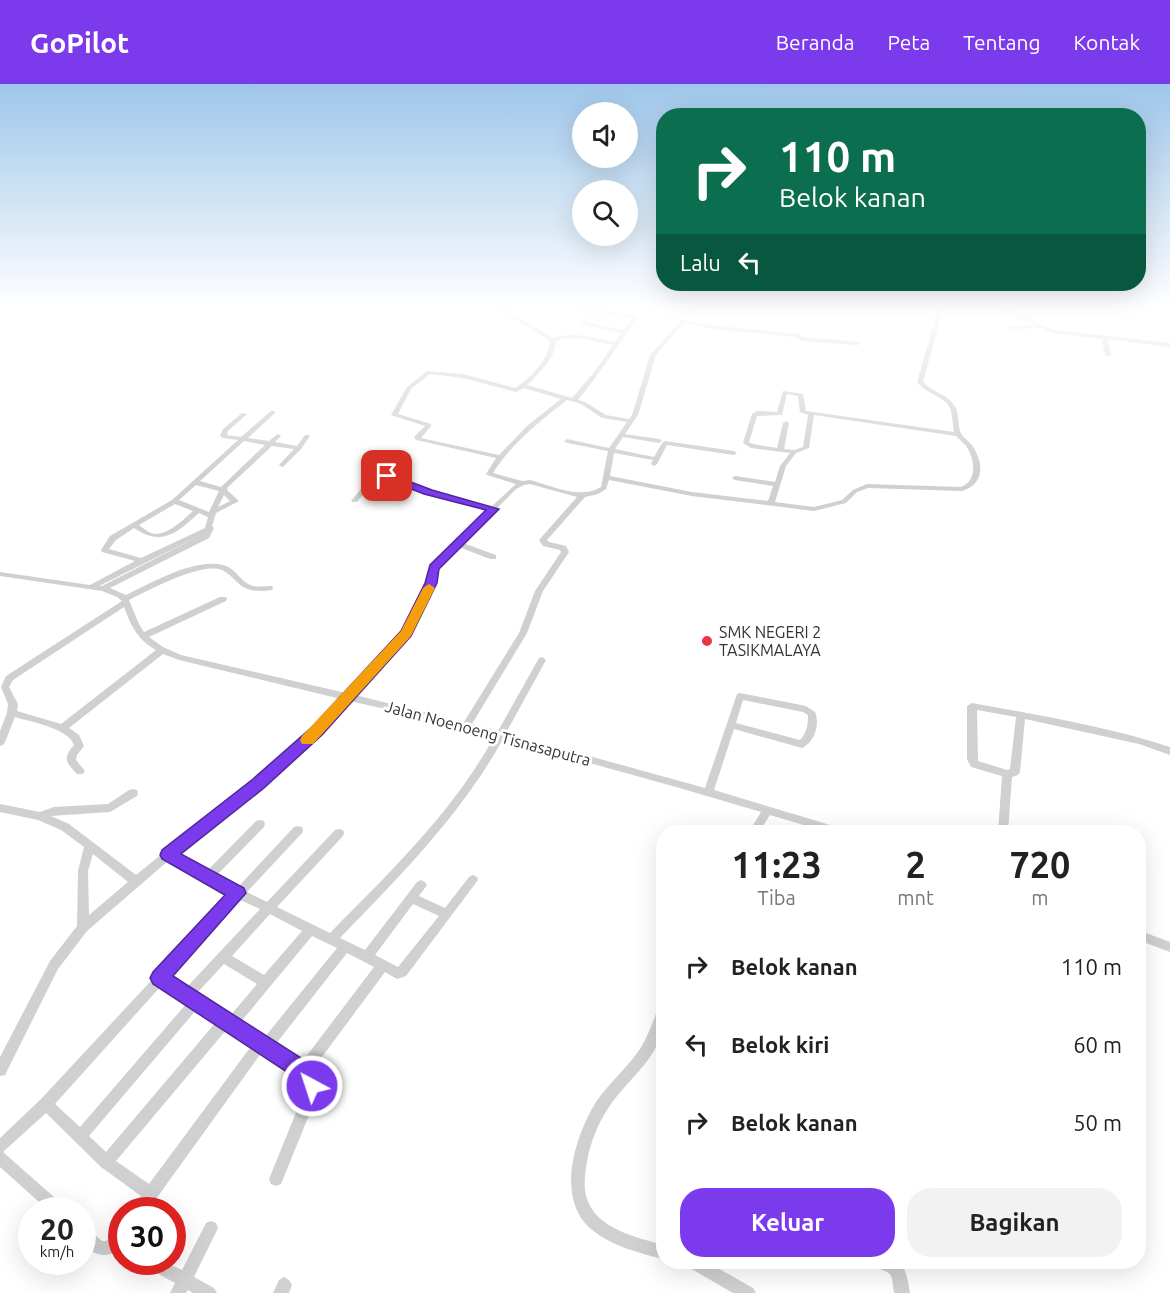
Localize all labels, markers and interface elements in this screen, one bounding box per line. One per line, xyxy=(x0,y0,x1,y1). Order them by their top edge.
text: GoPilot xyxy=(30,27,129,58)
text: Beranda xyxy=(776,30,855,54)
text: Peta xyxy=(888,30,930,54)
text: Tentang xyxy=(963,30,1041,54)
text: Kontak xyxy=(1074,30,1140,54)
map controls xyxy=(572,102,638,246)
button: sound xyxy=(572,102,638,168)
icon: right xyxy=(680,132,758,210)
text: 110 m xyxy=(779,133,896,180)
button: search xyxy=(572,180,638,246)
text: Belok kanan xyxy=(779,182,926,212)
icon: left xyxy=(733,246,766,279)
text: Lalu xyxy=(680,250,721,275)
pin xyxy=(361,450,412,501)
icon: arrive xyxy=(370,459,403,492)
place label: SMK NEGERI 2 TASIKMALAYA xyxy=(719,623,821,659)
marker: SMK NEGERI 2 TASIKMALAYA xyxy=(700,634,714,648)
street label: Jalan Noenoeng Tisnasaputra xyxy=(383,697,593,769)
text: 11:23 xyxy=(732,844,822,885)
text: 2 xyxy=(905,844,926,885)
text: 720 xyxy=(1009,844,1070,885)
text: Tiba xyxy=(757,886,796,909)
text: mnt xyxy=(897,886,934,909)
text: m xyxy=(1031,886,1049,909)
icon: right xyxy=(680,950,713,983)
text: Belok kanan xyxy=(731,954,858,979)
text: 110 m xyxy=(1061,954,1122,979)
icon: left xyxy=(680,1028,713,1061)
text: Belok kiri xyxy=(731,1032,829,1057)
text: 60 m xyxy=(1073,1032,1122,1057)
position arrow xyxy=(280,1054,344,1118)
icon: right xyxy=(680,1106,713,1139)
text: Belok kanan xyxy=(731,1110,858,1135)
text: 50 m xyxy=(1073,1110,1122,1135)
button: Keluar xyxy=(680,1188,895,1257)
button: Bagikan xyxy=(907,1188,1122,1257)
speed limit sign: 30 xyxy=(108,1197,186,1275)
text: 20 xyxy=(40,1212,74,1246)
text: km/h xyxy=(40,1243,74,1260)

